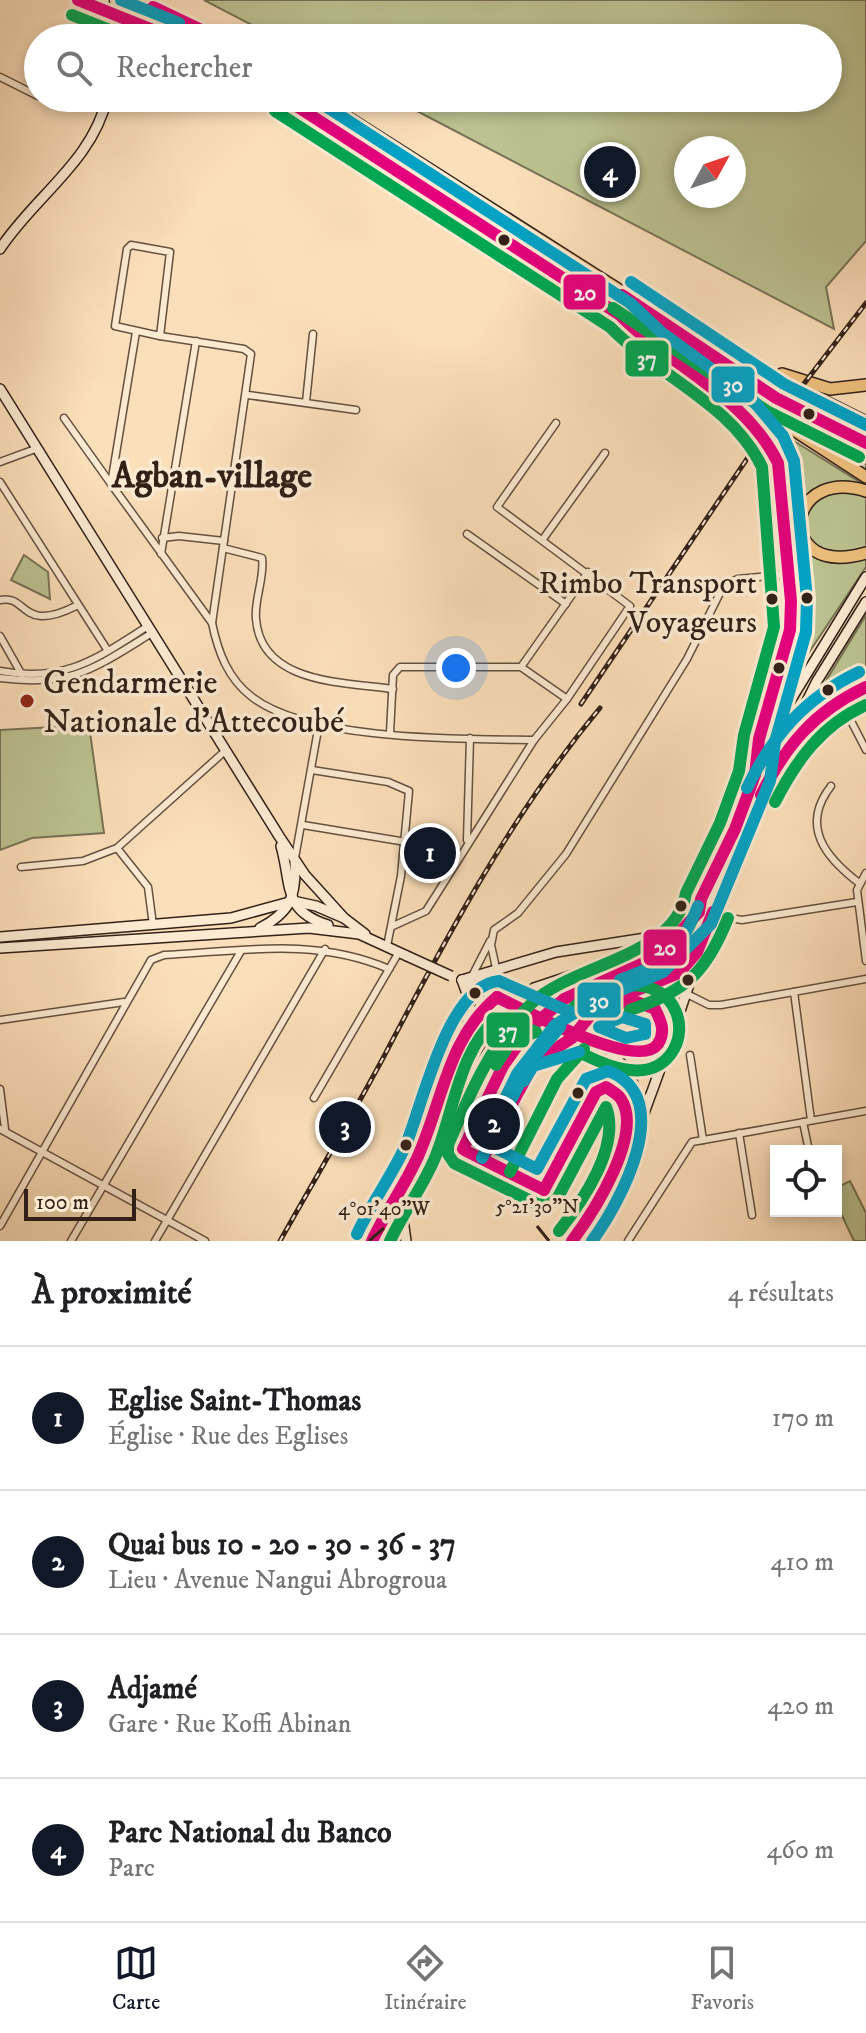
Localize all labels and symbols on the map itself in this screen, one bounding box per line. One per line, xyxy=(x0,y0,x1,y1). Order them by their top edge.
north arrow xyxy=(674,136,746,208)
pin: 4 xyxy=(584,142,636,202)
unlabelled marker xyxy=(496,232,512,248)
line badge: 20 xyxy=(562,273,607,311)
text: 20 xyxy=(574,280,596,307)
line badge: 37 xyxy=(624,339,670,378)
text: 37 xyxy=(637,346,657,373)
line badge: 30 xyxy=(710,365,756,404)
text: 30 xyxy=(723,372,743,399)
unlabelled marker xyxy=(801,406,817,422)
district label: Agban-village xyxy=(111,454,312,499)
place label: Rimbo Transport Voyageurs xyxy=(539,564,757,643)
unlabelled marker xyxy=(799,590,815,606)
marker: Rimbo Transport Voyageurs xyxy=(764,591,780,607)
your location xyxy=(436,648,476,688)
unlabelled marker xyxy=(771,660,787,676)
place label: Gendarmerie Nationale d'Attecoubé xyxy=(43,662,344,743)
unlabelled marker xyxy=(820,682,836,698)
marker: Gendarmerie Nationale d'Attecoubé xyxy=(18,692,36,710)
pin: 1 xyxy=(404,823,456,883)
unlabelled marker xyxy=(673,898,689,914)
line badge: 20 xyxy=(642,928,688,967)
text: 20 xyxy=(654,935,676,962)
unlabelled marker xyxy=(680,972,696,988)
line badge: 30 xyxy=(576,981,622,1019)
unlabelled marker xyxy=(467,985,483,1001)
text: 30 xyxy=(589,988,609,1015)
line badge: 37 xyxy=(485,1011,531,1049)
text: 37 xyxy=(498,1018,518,1045)
unlabelled marker xyxy=(570,1085,586,1101)
pin: 2 xyxy=(468,1094,520,1154)
pin: 3 xyxy=(319,1097,371,1157)
unlabelled marker xyxy=(398,1137,414,1153)
scale bar xyxy=(24,1185,136,1221)
text: 5°21'30"N xyxy=(495,1195,579,1220)
text: 4°01'40"W xyxy=(338,1197,430,1222)

